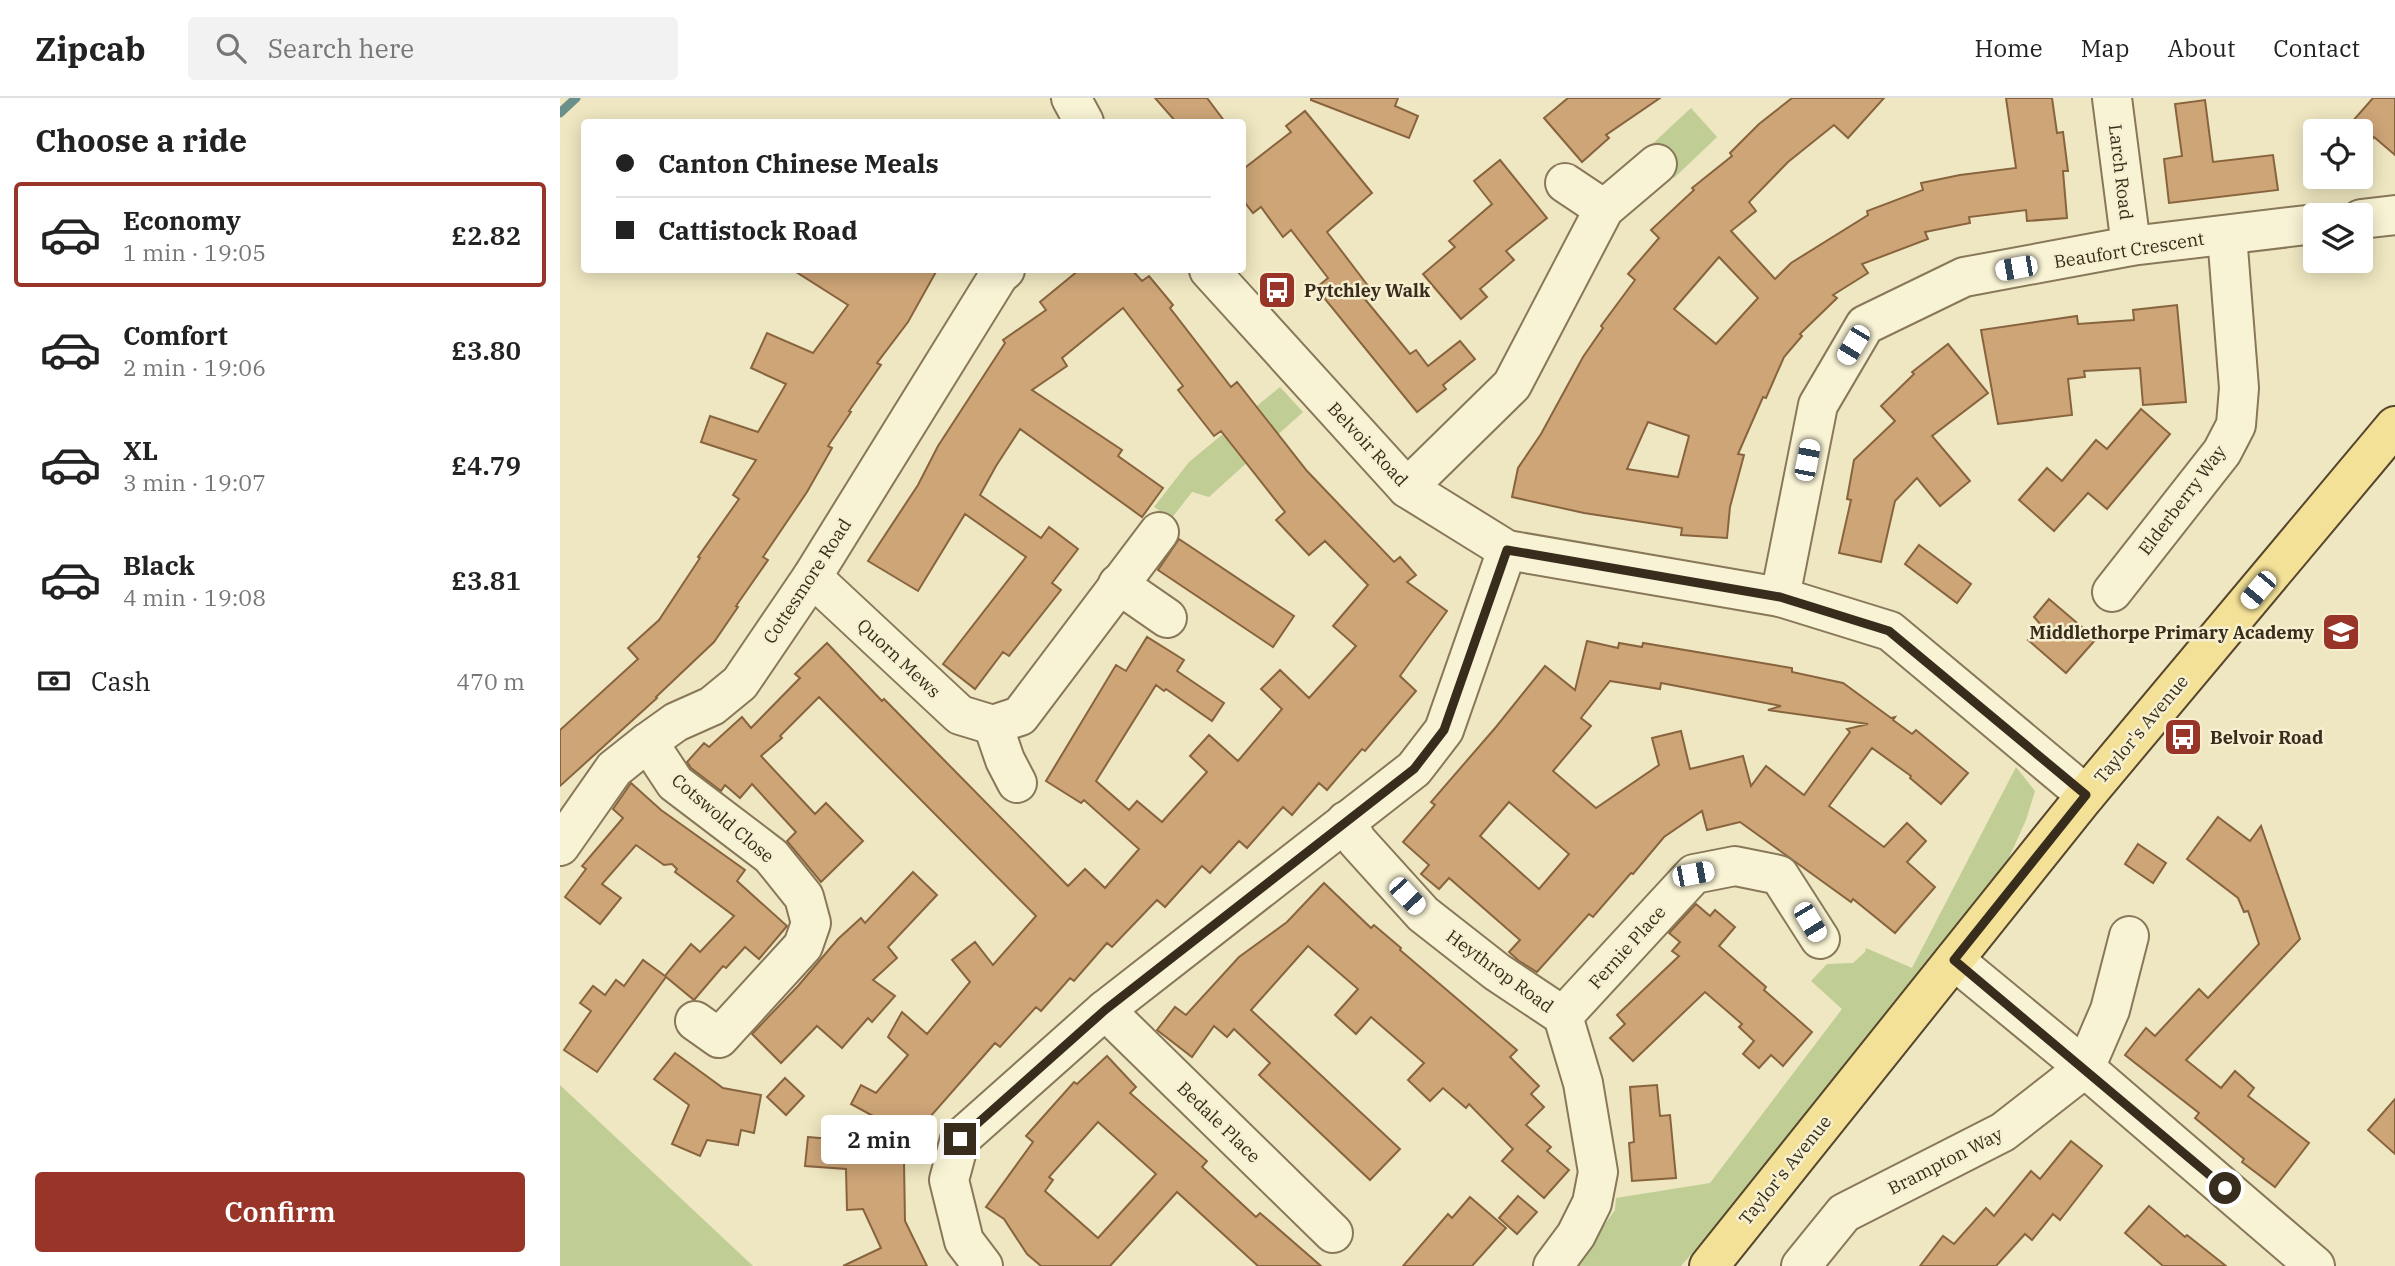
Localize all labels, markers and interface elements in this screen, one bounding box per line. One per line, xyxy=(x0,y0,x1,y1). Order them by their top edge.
search box xyxy=(188,17,678,80)
text: Zipcab xyxy=(35,27,146,70)
icon: search xyxy=(212,29,250,67)
text: Search here xyxy=(268,31,414,65)
text: Home xyxy=(1975,32,2043,64)
text: Map xyxy=(2081,32,2129,64)
text: About xyxy=(2167,32,2235,64)
text: Contact xyxy=(2273,32,2360,64)
text: Choose a ride xyxy=(35,119,247,161)
map controls xyxy=(2303,119,2373,273)
button: locate xyxy=(2303,119,2373,189)
street label: Larch Road xyxy=(2104,123,2138,221)
text: Canton Chinese Meals xyxy=(658,146,939,180)
icon: car xyxy=(39,203,102,266)
text: Economy xyxy=(123,203,241,237)
button: layers xyxy=(2303,203,2373,273)
text: Cattistock Road xyxy=(658,213,858,247)
text: £2.82 xyxy=(452,218,521,252)
street label: Beaufort Crescent xyxy=(2052,227,2206,273)
text: 1 min · 19:05 xyxy=(123,237,266,267)
car xyxy=(1994,254,2039,282)
bus stop icon: Pytchley Walk xyxy=(1256,269,1298,311)
place label: Pytchley Walk xyxy=(1304,279,1431,302)
icon: car xyxy=(39,318,102,381)
text: Comfort xyxy=(123,318,228,352)
car xyxy=(1834,322,1873,368)
text: £3.80 xyxy=(452,333,521,367)
text: 2 min · 19:06 xyxy=(123,352,266,382)
street label: Belvoir Road xyxy=(1323,397,1413,491)
icon: car xyxy=(39,433,102,496)
text: XL xyxy=(123,433,158,467)
car xyxy=(1793,437,1822,483)
street label: Elderberry Way xyxy=(2133,440,2231,560)
text: £4.79 xyxy=(452,448,521,482)
text: 3 min · 19:07 xyxy=(123,467,266,497)
street label: Cottesmore Road xyxy=(758,514,856,648)
icon: car xyxy=(39,548,102,611)
text: Black xyxy=(123,548,195,582)
text: £3.81 xyxy=(452,563,521,597)
car xyxy=(2237,567,2280,613)
text: 4 min · 19:08 xyxy=(123,582,266,612)
school or university icon: Middlethorpe Primary Academy xyxy=(2320,611,2362,653)
street label: Quorn Mews xyxy=(852,613,946,703)
place label: Middlethorpe Primary Academy xyxy=(2030,621,2315,644)
icon: cash xyxy=(35,662,73,700)
text: Cash xyxy=(91,664,151,698)
text: 470 m xyxy=(456,666,525,696)
street label: Taylor's Avenue xyxy=(2089,670,2193,788)
bus stop icon: Belvoir Road xyxy=(2162,716,2204,758)
place label: Belvoir Road xyxy=(2210,726,2323,749)
street label: Cotswold Close xyxy=(667,768,779,868)
car xyxy=(1671,860,1716,888)
car xyxy=(1385,873,1430,919)
car xyxy=(1791,899,1830,945)
street label: Fernie Place xyxy=(1584,901,1670,993)
street label: Heythrop Road xyxy=(1442,924,1558,1018)
street label: Bedale Place xyxy=(1172,1077,1266,1167)
street label: Taylor's Avenue xyxy=(1734,1110,1836,1230)
callout: 2 min xyxy=(820,1114,936,1164)
street label: Brampton Way xyxy=(1884,1122,2007,1200)
route end xyxy=(944,1123,976,1155)
text: 2 min xyxy=(847,1124,911,1154)
button: Confirm xyxy=(35,1172,525,1252)
route start xyxy=(2209,1172,2241,1204)

